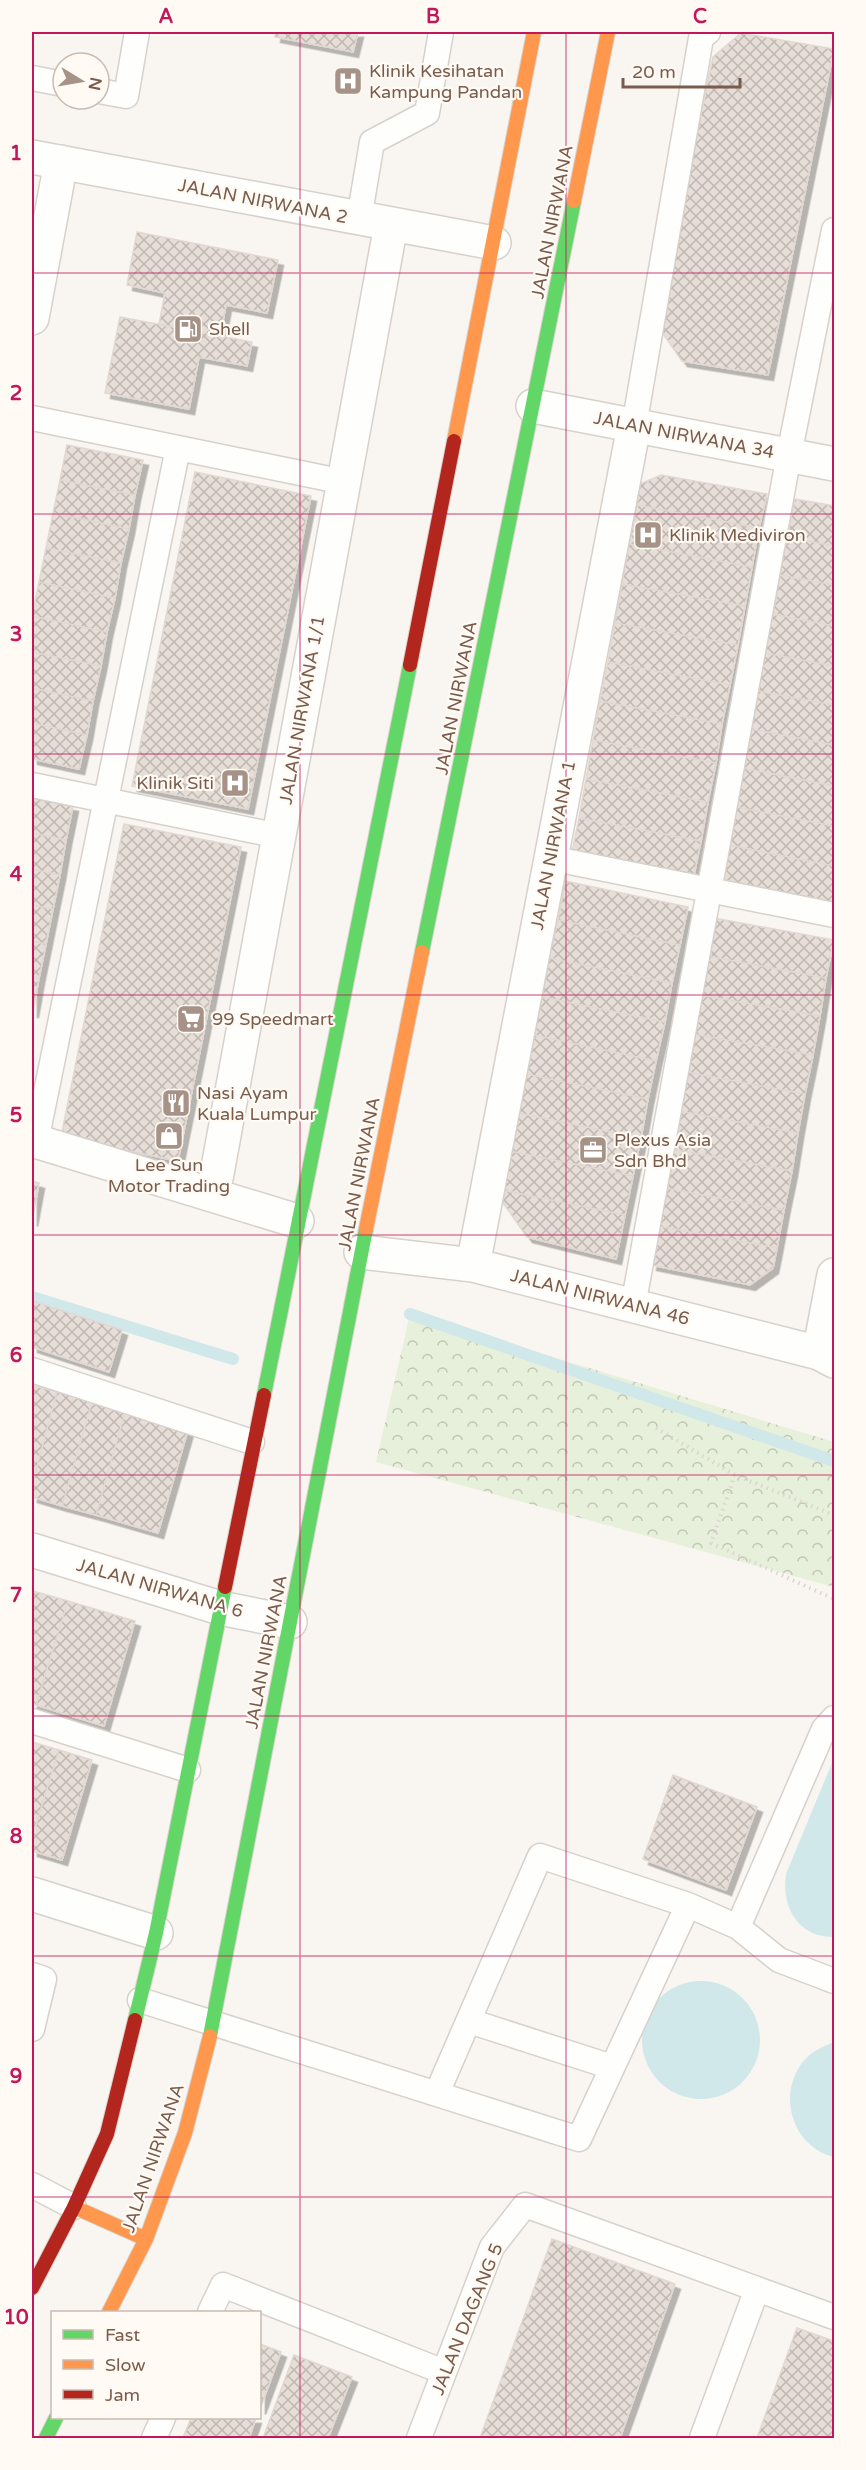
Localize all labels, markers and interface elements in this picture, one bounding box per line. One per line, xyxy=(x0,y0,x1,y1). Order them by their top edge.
text: A xyxy=(159,5,174,29)
text: B xyxy=(426,5,440,29)
text: C xyxy=(693,5,707,29)
north arrow xyxy=(51,51,111,111)
scale bar xyxy=(623,51,740,89)
place label: Klinik Kesihatan Kampung Pandan xyxy=(369,60,522,103)
text: 20 m xyxy=(632,61,676,83)
hospital icon: Klinik Kesihatan Kampung Pandan xyxy=(332,65,364,97)
text: N xyxy=(84,75,106,92)
text: 1 xyxy=(10,142,22,166)
street label: JALAN NIRWANA xyxy=(526,143,578,301)
street label: JALAN NIRWANA 2 xyxy=(176,174,350,228)
fuel station icon: Shell xyxy=(172,313,204,345)
place label: Shell xyxy=(209,318,250,340)
text: 2 xyxy=(10,382,22,406)
street label: JALAN NIRWANA 34 xyxy=(592,407,776,463)
hospital icon: Klinik Mediviron xyxy=(632,519,664,551)
place label: Klinik Mediviron xyxy=(669,524,806,546)
street label: JALAN NIRWANA 1/1 xyxy=(275,614,329,806)
street label: JALAN NIRWANA xyxy=(430,619,482,777)
text: 3 xyxy=(10,623,22,647)
street label: JALAN NIRWANA 1 xyxy=(526,758,580,932)
hospital icon: Klinik Siti xyxy=(219,767,251,799)
place label: Klinik Siti xyxy=(136,772,214,794)
text: 4 xyxy=(10,863,23,887)
supermarket icon: 99 Speedmart xyxy=(175,1003,207,1035)
place label: 99 Speedmart xyxy=(212,1008,334,1030)
place label: Nasi Ayam Kuala Lumpur xyxy=(197,1082,317,1125)
restaurant icon: Nasi Ayam Kuala Lumpur xyxy=(160,1087,192,1119)
street label: JALAN NIRWANA xyxy=(333,1095,385,1253)
text: 5 xyxy=(10,1104,22,1128)
shop icon: Lee Sun Motor Trading xyxy=(153,1120,185,1152)
place label: Plexus Asia Sdn Bhd xyxy=(614,1129,711,1172)
office icon: Plexus Asia Sdn Bhd xyxy=(577,1134,609,1166)
place label: Lee Sun Motor Trading xyxy=(108,1154,230,1197)
street label: JALAN NIRWANA 46 xyxy=(508,1264,692,1330)
text: 6 xyxy=(10,1344,22,1368)
street label: JALAN NIRWANA 6 xyxy=(74,1554,246,1622)
street label: JALAN NIRWANA xyxy=(240,1573,292,1731)
text: 7 xyxy=(10,1584,22,1608)
text: 8 xyxy=(10,1825,22,1849)
text: 9 xyxy=(10,2065,22,2089)
street label: JALAN NIRWANA xyxy=(117,2081,189,2235)
street label: JALAN DAGANG 5 xyxy=(426,2240,508,2398)
text: 10 xyxy=(3,2306,29,2330)
legend xyxy=(51,2311,261,2419)
text: Fast xyxy=(105,2324,140,2346)
text: Slow xyxy=(105,2354,146,2376)
text: Jam xyxy=(105,2384,140,2406)

